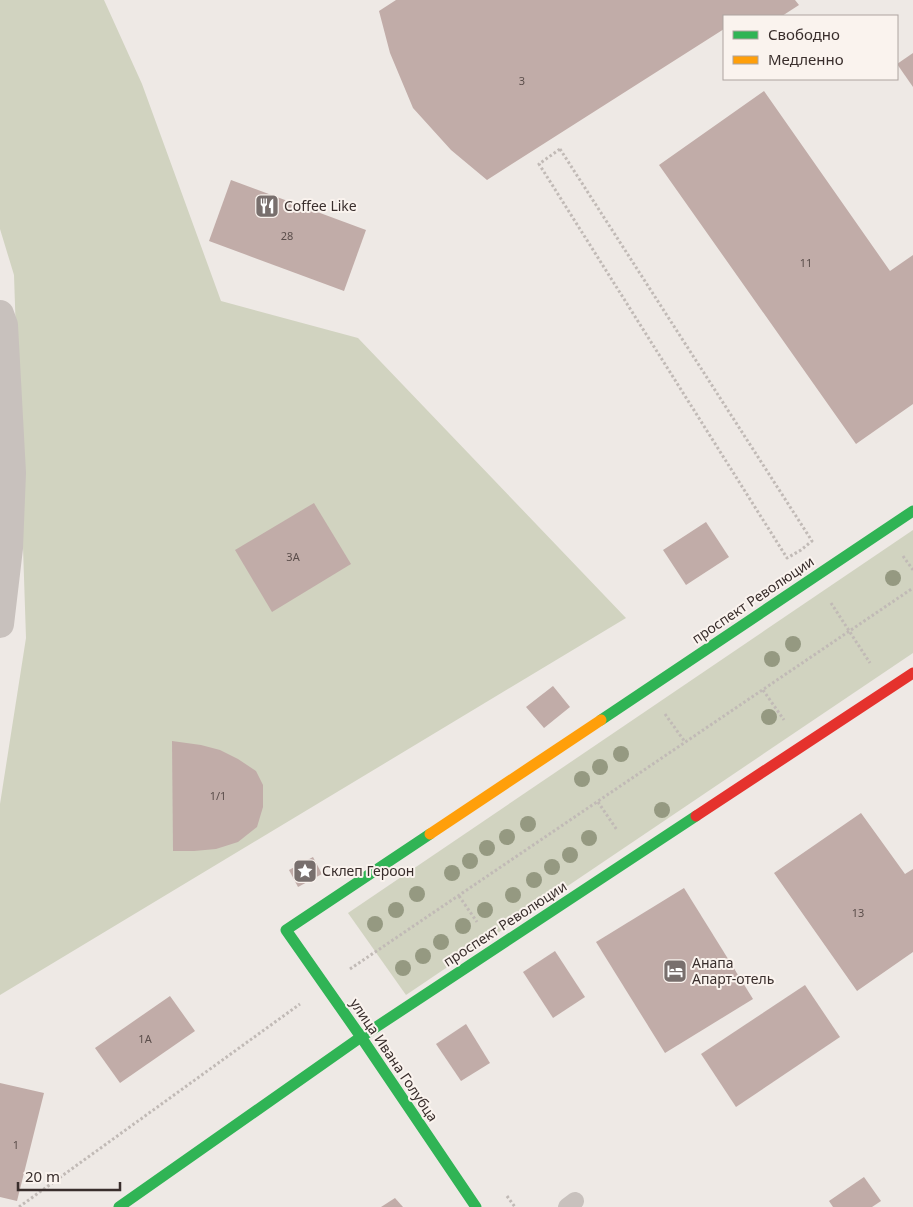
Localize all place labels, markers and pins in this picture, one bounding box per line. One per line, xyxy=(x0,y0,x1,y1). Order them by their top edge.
restaurant icon: Coffee Like xyxy=(254,193,280,219)
place label: Coffee Like xyxy=(284,196,357,215)
place icon: Склеп Героон xyxy=(292,858,318,884)
place label: Склеп Героон xyxy=(322,861,414,880)
place label: Анапа Апарт-отель xyxy=(692,953,774,988)
hotel icon: Анапа Апарт-отель xyxy=(662,958,688,984)

